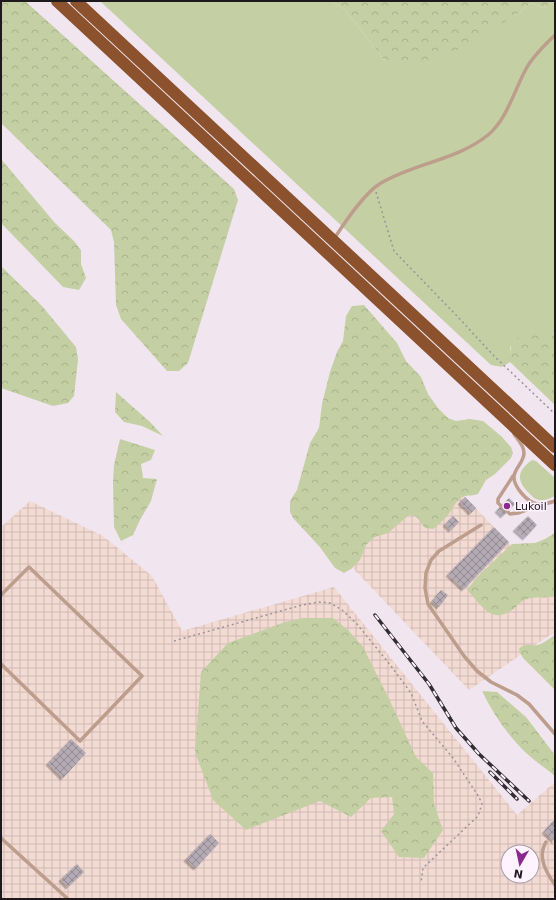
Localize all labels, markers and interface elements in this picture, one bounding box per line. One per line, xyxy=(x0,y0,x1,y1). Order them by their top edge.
place label: Lukoil xyxy=(515,500,547,513)
marker: Lukoil xyxy=(502,501,512,511)
north arrow xyxy=(500,844,540,884)
text: N xyxy=(513,866,524,881)

